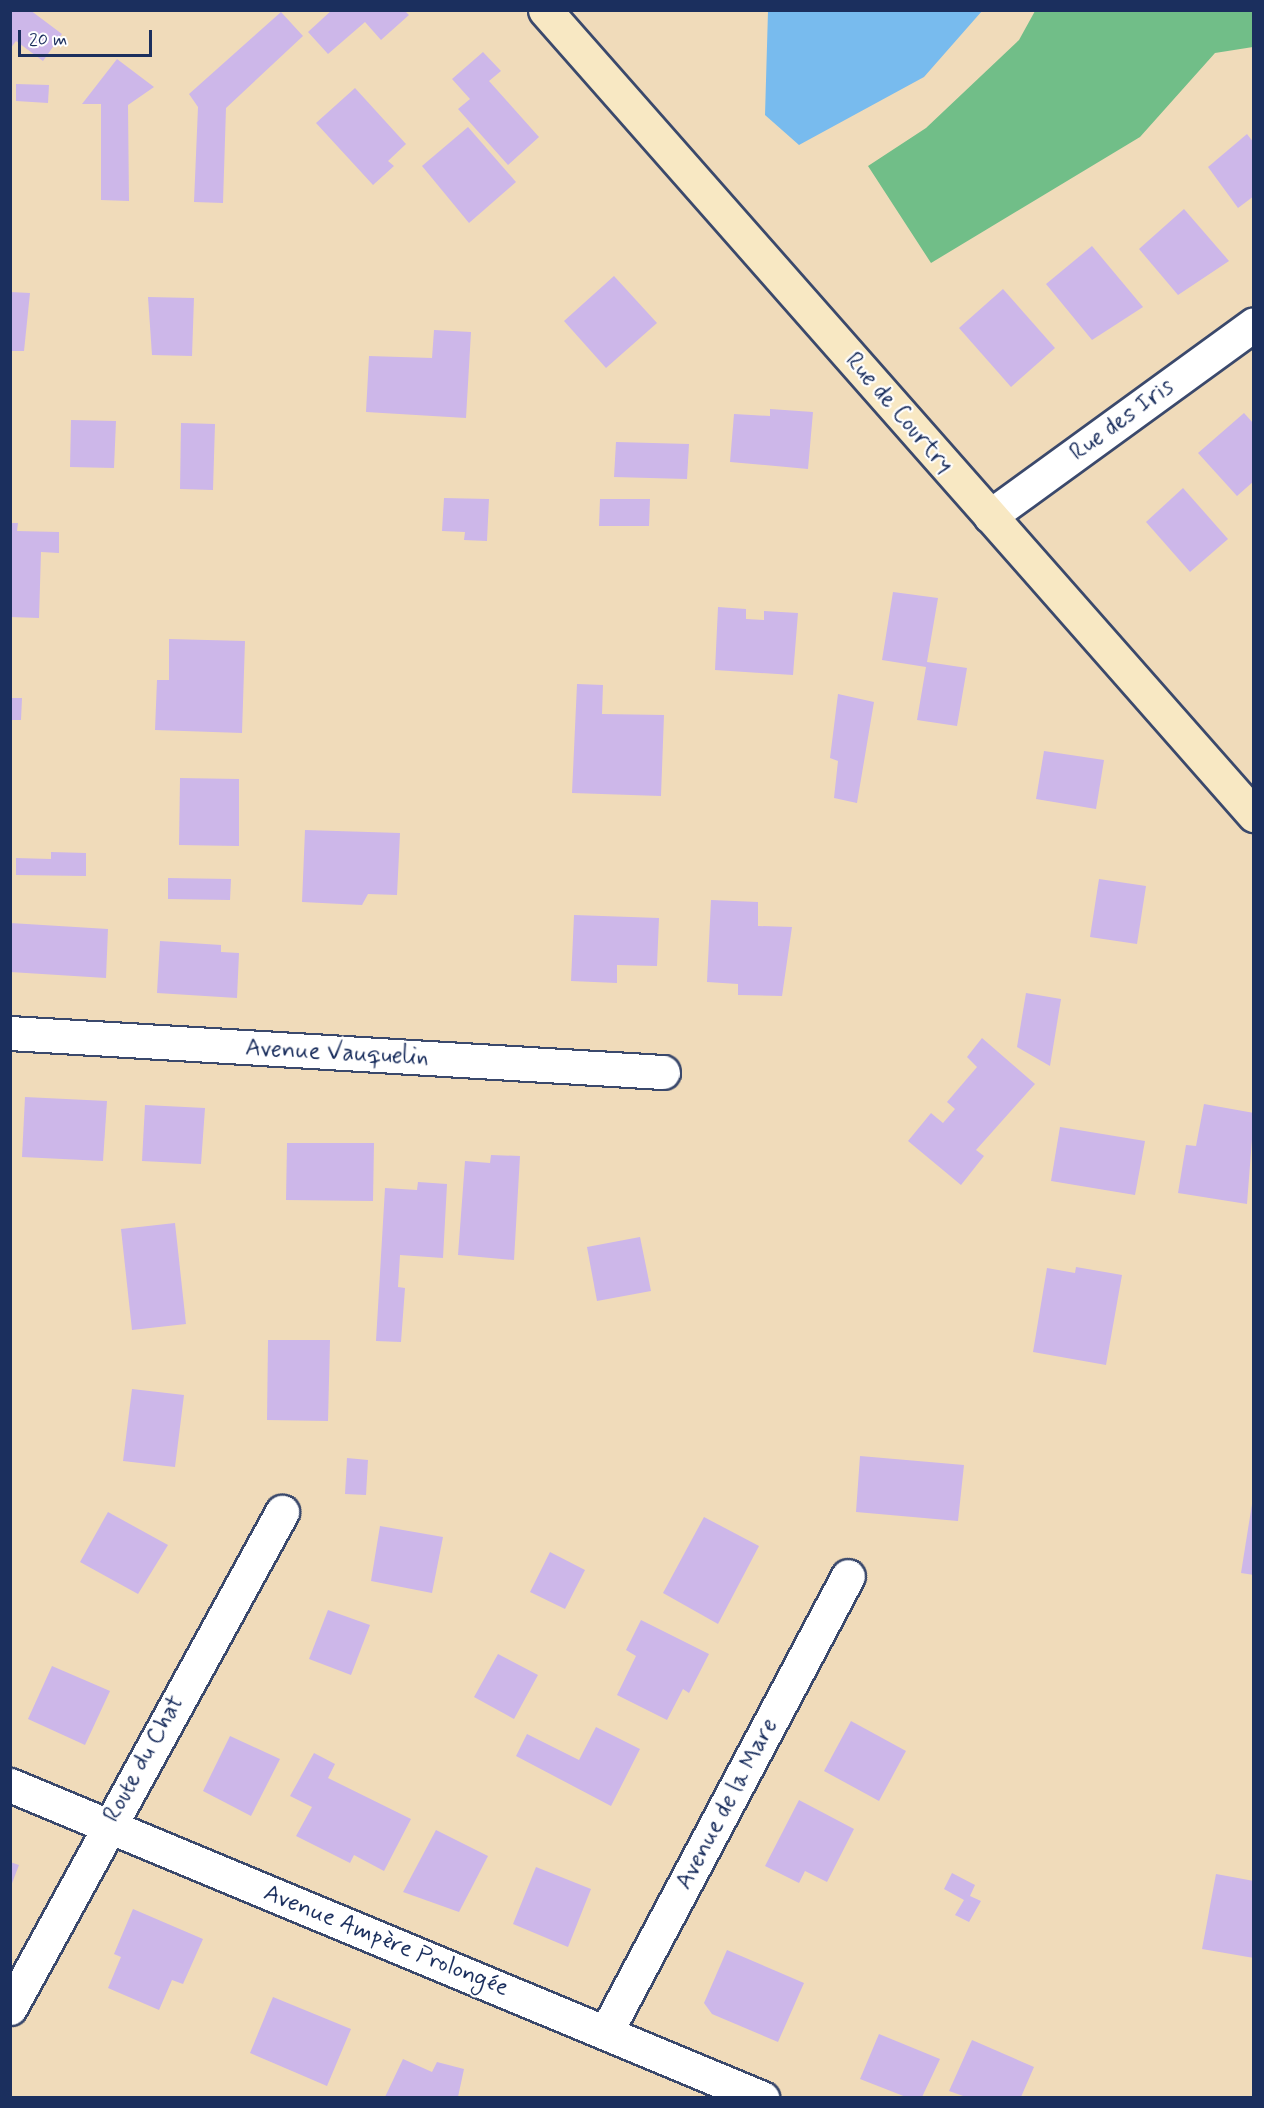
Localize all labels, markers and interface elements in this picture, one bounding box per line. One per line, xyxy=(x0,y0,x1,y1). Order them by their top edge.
scale bar xyxy=(21,18,154,56)
text: 20 m xyxy=(29,28,67,52)
street label: Rue de Courtry xyxy=(838,346,960,480)
street label: Rue des Iris xyxy=(1065,373,1179,467)
street label: Avenue Vauquelin xyxy=(246,1034,428,1072)
street label: Route du Chat xyxy=(98,1691,190,1827)
street label: Avenue de la Mare xyxy=(670,1713,784,1895)
street label: Avenue Ampère Prolongée xyxy=(259,1878,513,2004)

